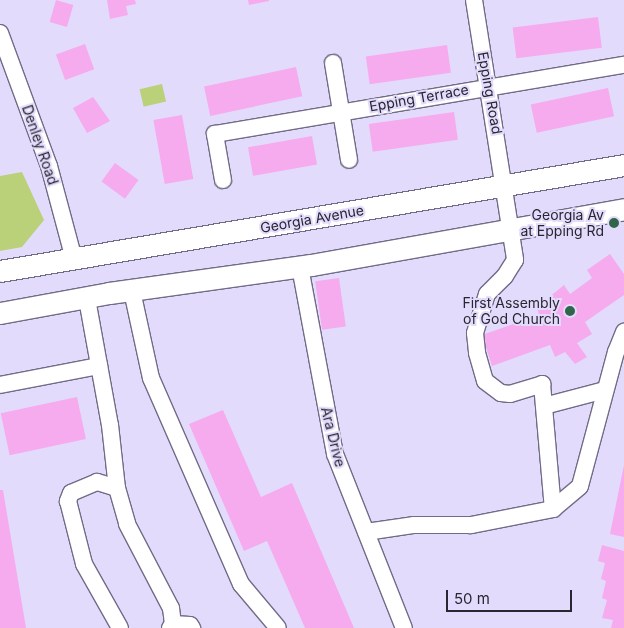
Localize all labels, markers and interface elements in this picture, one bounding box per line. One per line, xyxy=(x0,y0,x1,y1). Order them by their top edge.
street label: Epping Road xyxy=(474,50,506,136)
street label: Epping Terrace xyxy=(368,81,470,115)
street label: Denley Road xyxy=(18,103,62,187)
street label: Georgia Avenue xyxy=(259,202,365,236)
place label: Georgia Av at Epping Rd xyxy=(520,207,604,240)
marker: Georgia Av at Epping Rd xyxy=(608,217,620,229)
place label: First Assembly of God Church xyxy=(462,295,560,328)
marker: First Assembly of God Church xyxy=(564,305,576,317)
street label: Ara Drive xyxy=(317,405,349,469)
scale bar xyxy=(449,580,575,612)
text: 50 m xyxy=(454,589,490,608)

